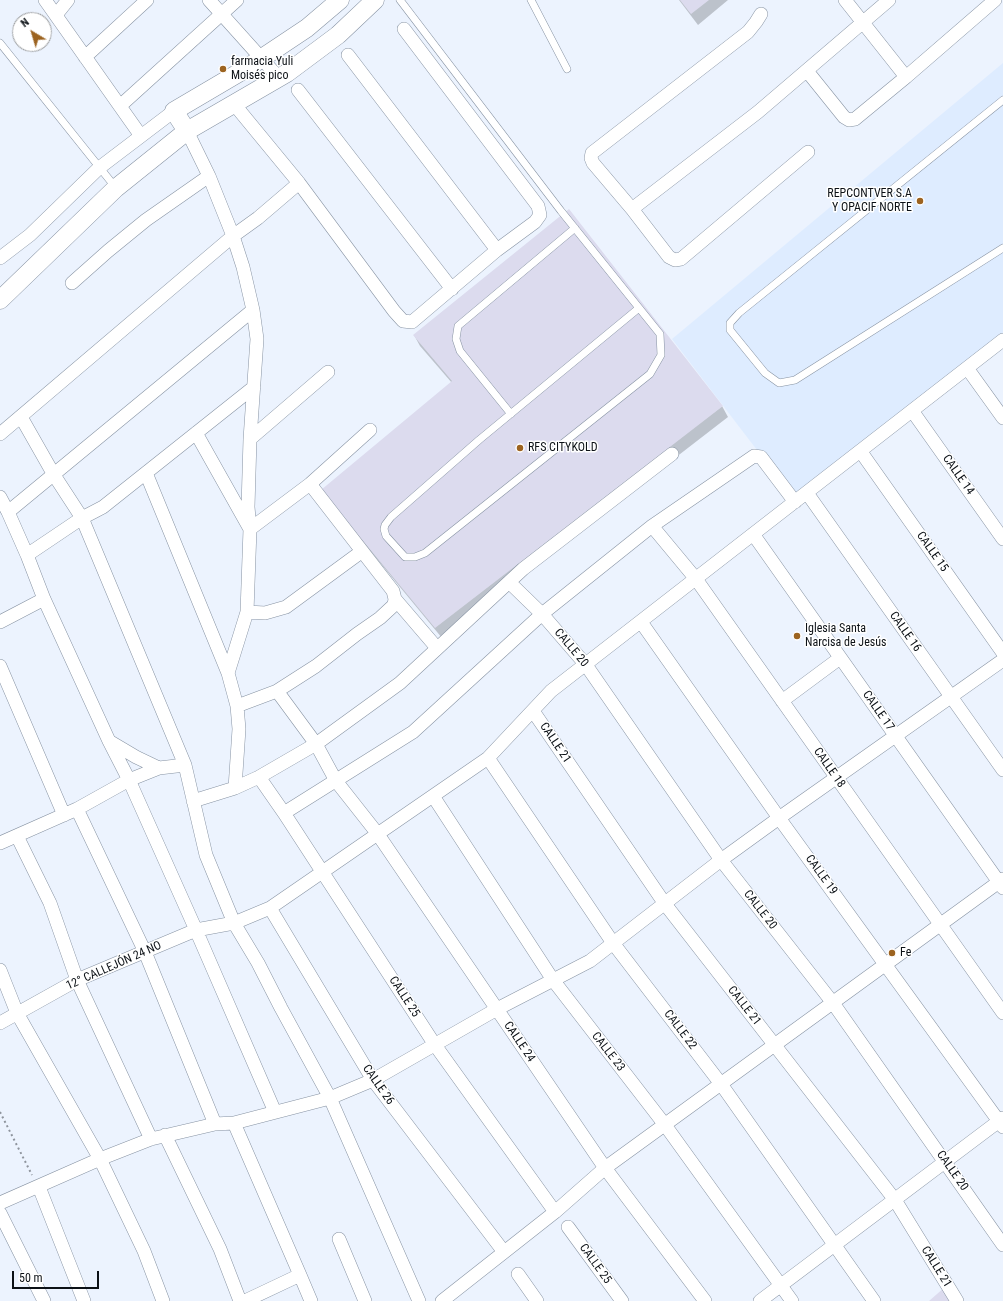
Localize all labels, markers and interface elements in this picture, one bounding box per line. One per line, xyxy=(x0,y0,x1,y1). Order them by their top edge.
north arrow xyxy=(12,12,52,52)
text: N xyxy=(18,16,32,30)
place label: farmacia Yuli Moisés pico xyxy=(231,55,293,83)
marker: farmacia Yuli Moisés pico xyxy=(218,64,228,74)
place label: REPCONTVER S.A Y OPACIF NORTE xyxy=(827,187,912,215)
marker: REPCONTVER S.A Y OPACIF NORTE xyxy=(915,196,925,206)
place label: RFS CITYKOLD xyxy=(528,441,598,455)
marker: RFS CITYKOLD xyxy=(515,443,525,453)
street label: CALLE 14 xyxy=(939,452,977,498)
street label: CALLE 15 xyxy=(913,529,951,575)
street label: CALLE 16 xyxy=(886,609,924,655)
place label: Iglesia Santa Narcisa de Jesús xyxy=(805,622,887,650)
street label: CALLE 20 xyxy=(551,626,591,670)
marker: Iglesia Santa Narcisa de Jesús xyxy=(792,631,802,641)
street label: CALLE 17 xyxy=(859,688,897,734)
street label: CALLE 21 xyxy=(536,720,574,766)
street label: CALLE 18 xyxy=(810,745,848,791)
street label: CALLE 19 xyxy=(802,852,840,898)
street label: CALLE 20 xyxy=(740,888,780,932)
street label: 12° CALLEJÓN 24 NO xyxy=(64,939,164,993)
place label: Fe xyxy=(900,946,911,960)
marker: Fe xyxy=(887,948,897,958)
street label: CALLE 25 xyxy=(386,974,422,1020)
street label: CALLE 21 xyxy=(724,984,764,1028)
street label: CALLE 22 xyxy=(660,1007,700,1053)
street label: CALLE 24 xyxy=(500,1019,538,1065)
street label: CALLE 23 xyxy=(588,1030,628,1074)
street label: CALLE 26 xyxy=(359,1062,397,1108)
street label: CALLE 20 xyxy=(933,1148,971,1194)
street label: CALLE 25 xyxy=(576,1241,614,1287)
street label: CALLE 21 xyxy=(918,1244,954,1290)
scale bar xyxy=(14,1263,101,1289)
text: 50 m xyxy=(19,1271,43,1285)

